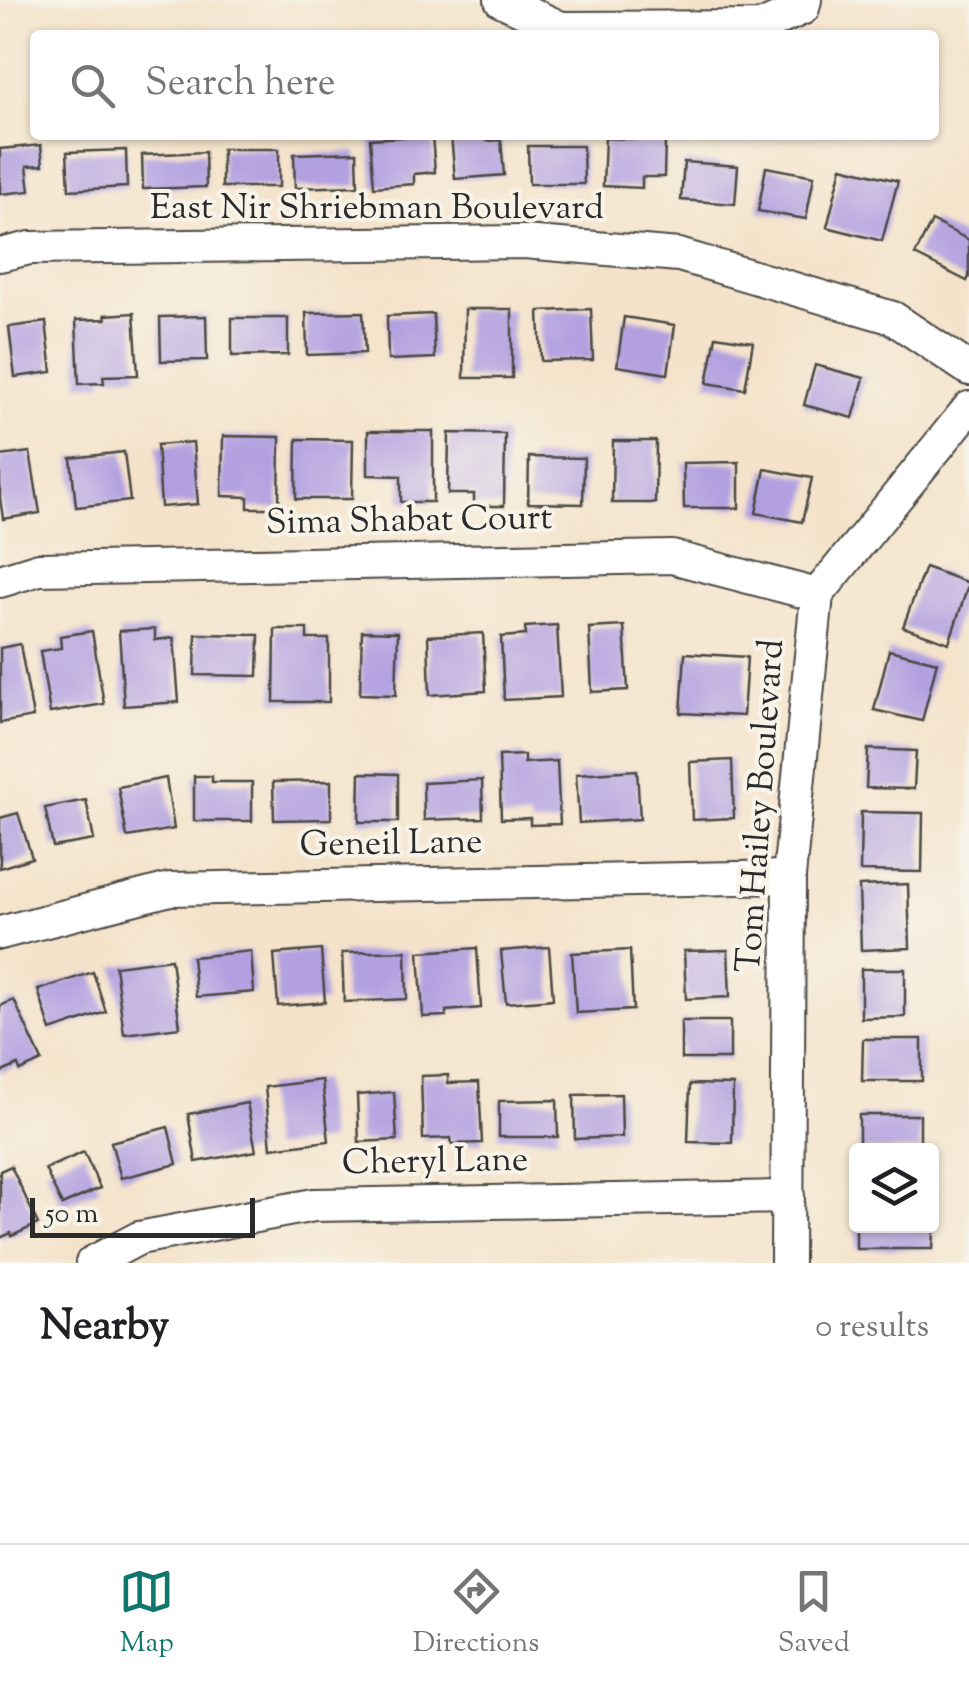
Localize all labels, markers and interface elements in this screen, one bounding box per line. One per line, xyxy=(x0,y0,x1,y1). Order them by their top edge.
search box xyxy=(30,30,939,140)
icon: search xyxy=(65,58,120,113)
text: Search here xyxy=(145,58,336,112)
street label: East Nir Shriebman Boulevard xyxy=(150,184,604,235)
street label: Sima Shabat Court xyxy=(265,494,553,550)
street label: Tom Hailey Boulevard xyxy=(725,637,799,975)
street label: Geneil Lane xyxy=(299,818,483,872)
street label: Cheryl Lane xyxy=(341,1136,529,1190)
map controls xyxy=(849,1143,939,1233)
button: layers xyxy=(849,1143,939,1233)
scale bar xyxy=(30,1193,255,1238)
text: 50 m xyxy=(45,1195,99,1235)
text: Nearby xyxy=(40,1298,169,1358)
text: 0 results xyxy=(815,1305,929,1351)
tab: Map xyxy=(119,1564,174,1664)
tab: Directions xyxy=(413,1564,539,1664)
tab: Saved xyxy=(778,1564,850,1664)

